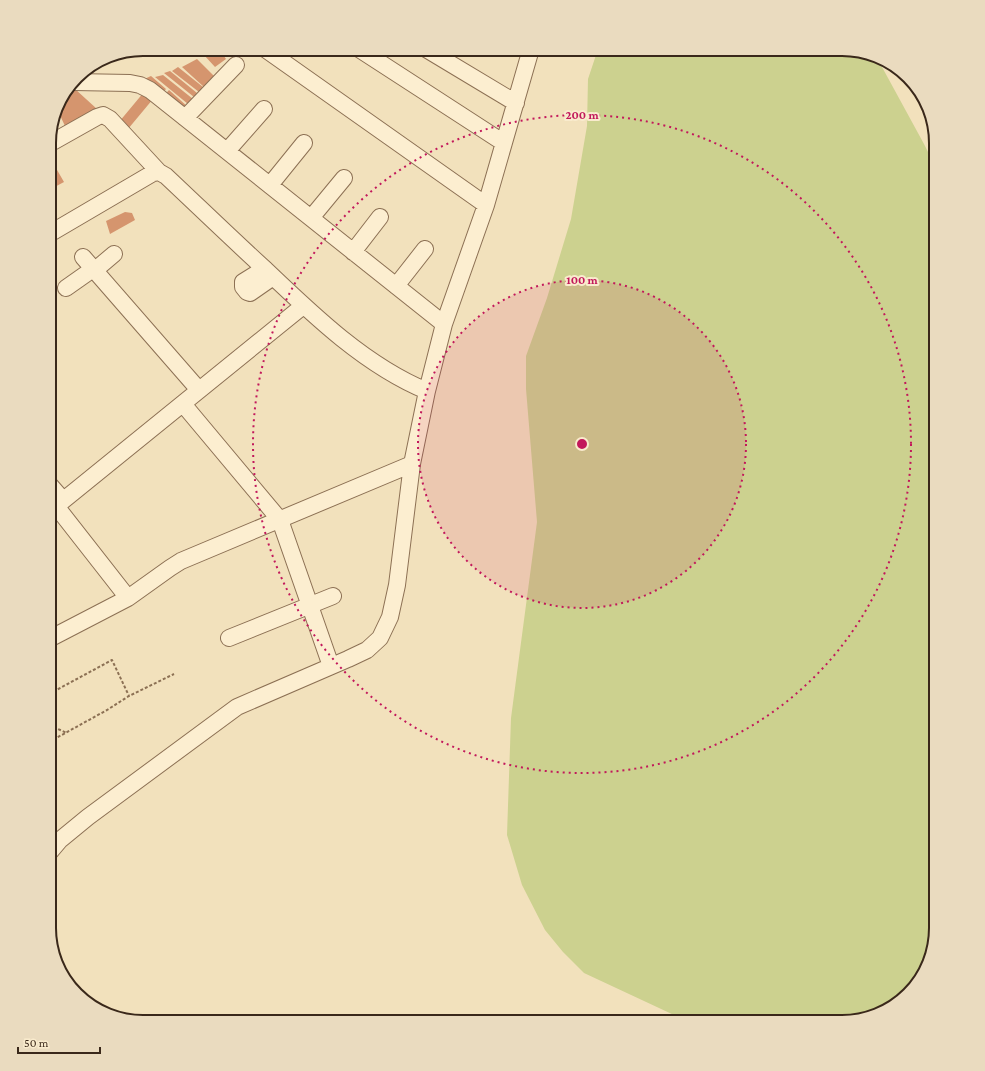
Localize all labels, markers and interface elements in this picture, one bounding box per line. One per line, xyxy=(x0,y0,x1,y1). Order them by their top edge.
text: 200 m xyxy=(565,108,599,122)
text: 100 m xyxy=(566,273,599,287)
centre of rings xyxy=(575,437,589,451)
scale bar xyxy=(18,1029,100,1055)
text: 50 m xyxy=(24,1036,49,1050)

